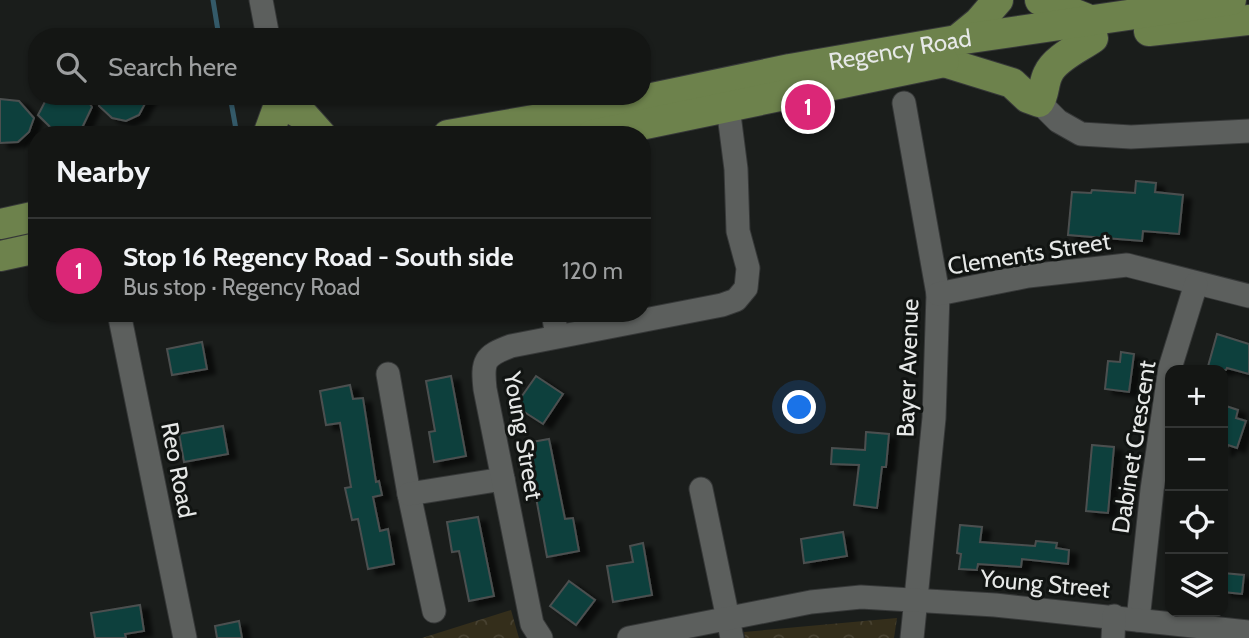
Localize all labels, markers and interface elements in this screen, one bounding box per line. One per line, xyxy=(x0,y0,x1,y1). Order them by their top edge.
street label: Regency Road xyxy=(826,23,973,76)
search box xyxy=(28,28,651,105)
icon: search xyxy=(52,48,90,86)
text: Search here xyxy=(108,51,237,83)
pin: 1 xyxy=(785,81,831,133)
text: Nearby xyxy=(56,153,150,190)
street label: Clements Street xyxy=(946,226,1112,281)
text: Stop 16 Regency Road - South side xyxy=(123,241,514,273)
text: 1 xyxy=(75,257,83,285)
text: 120 m xyxy=(562,257,623,285)
text: Bus stop · Regency Road xyxy=(123,273,360,301)
street label: Bayer Avenue xyxy=(891,298,924,438)
street label: Dabinet Crescent xyxy=(1106,358,1162,536)
map controls xyxy=(1165,365,1228,617)
button: + xyxy=(1165,365,1228,428)
street label: Young Street xyxy=(498,368,549,502)
your location xyxy=(782,390,816,424)
street label: Reo Road xyxy=(155,420,202,520)
button: − xyxy=(1165,428,1228,491)
button: locate xyxy=(1165,491,1228,554)
button: layers xyxy=(1165,554,1228,617)
street label: Young Street xyxy=(978,563,1111,604)

